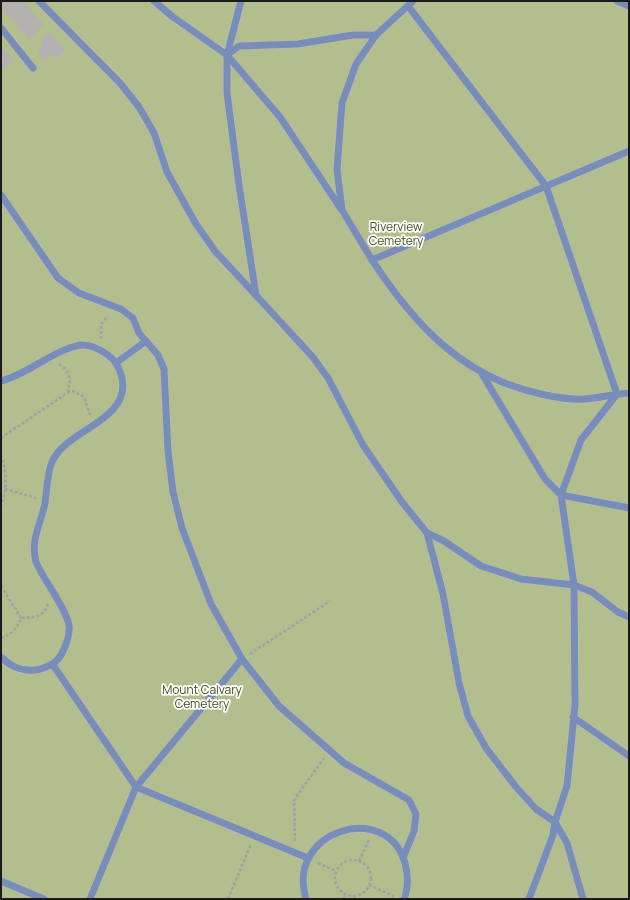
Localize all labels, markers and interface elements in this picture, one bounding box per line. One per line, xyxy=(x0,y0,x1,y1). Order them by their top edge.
park label: Riverview Cemetery xyxy=(369,218,424,249)
park label: Mount Calvary Cemetery xyxy=(162,681,243,712)

